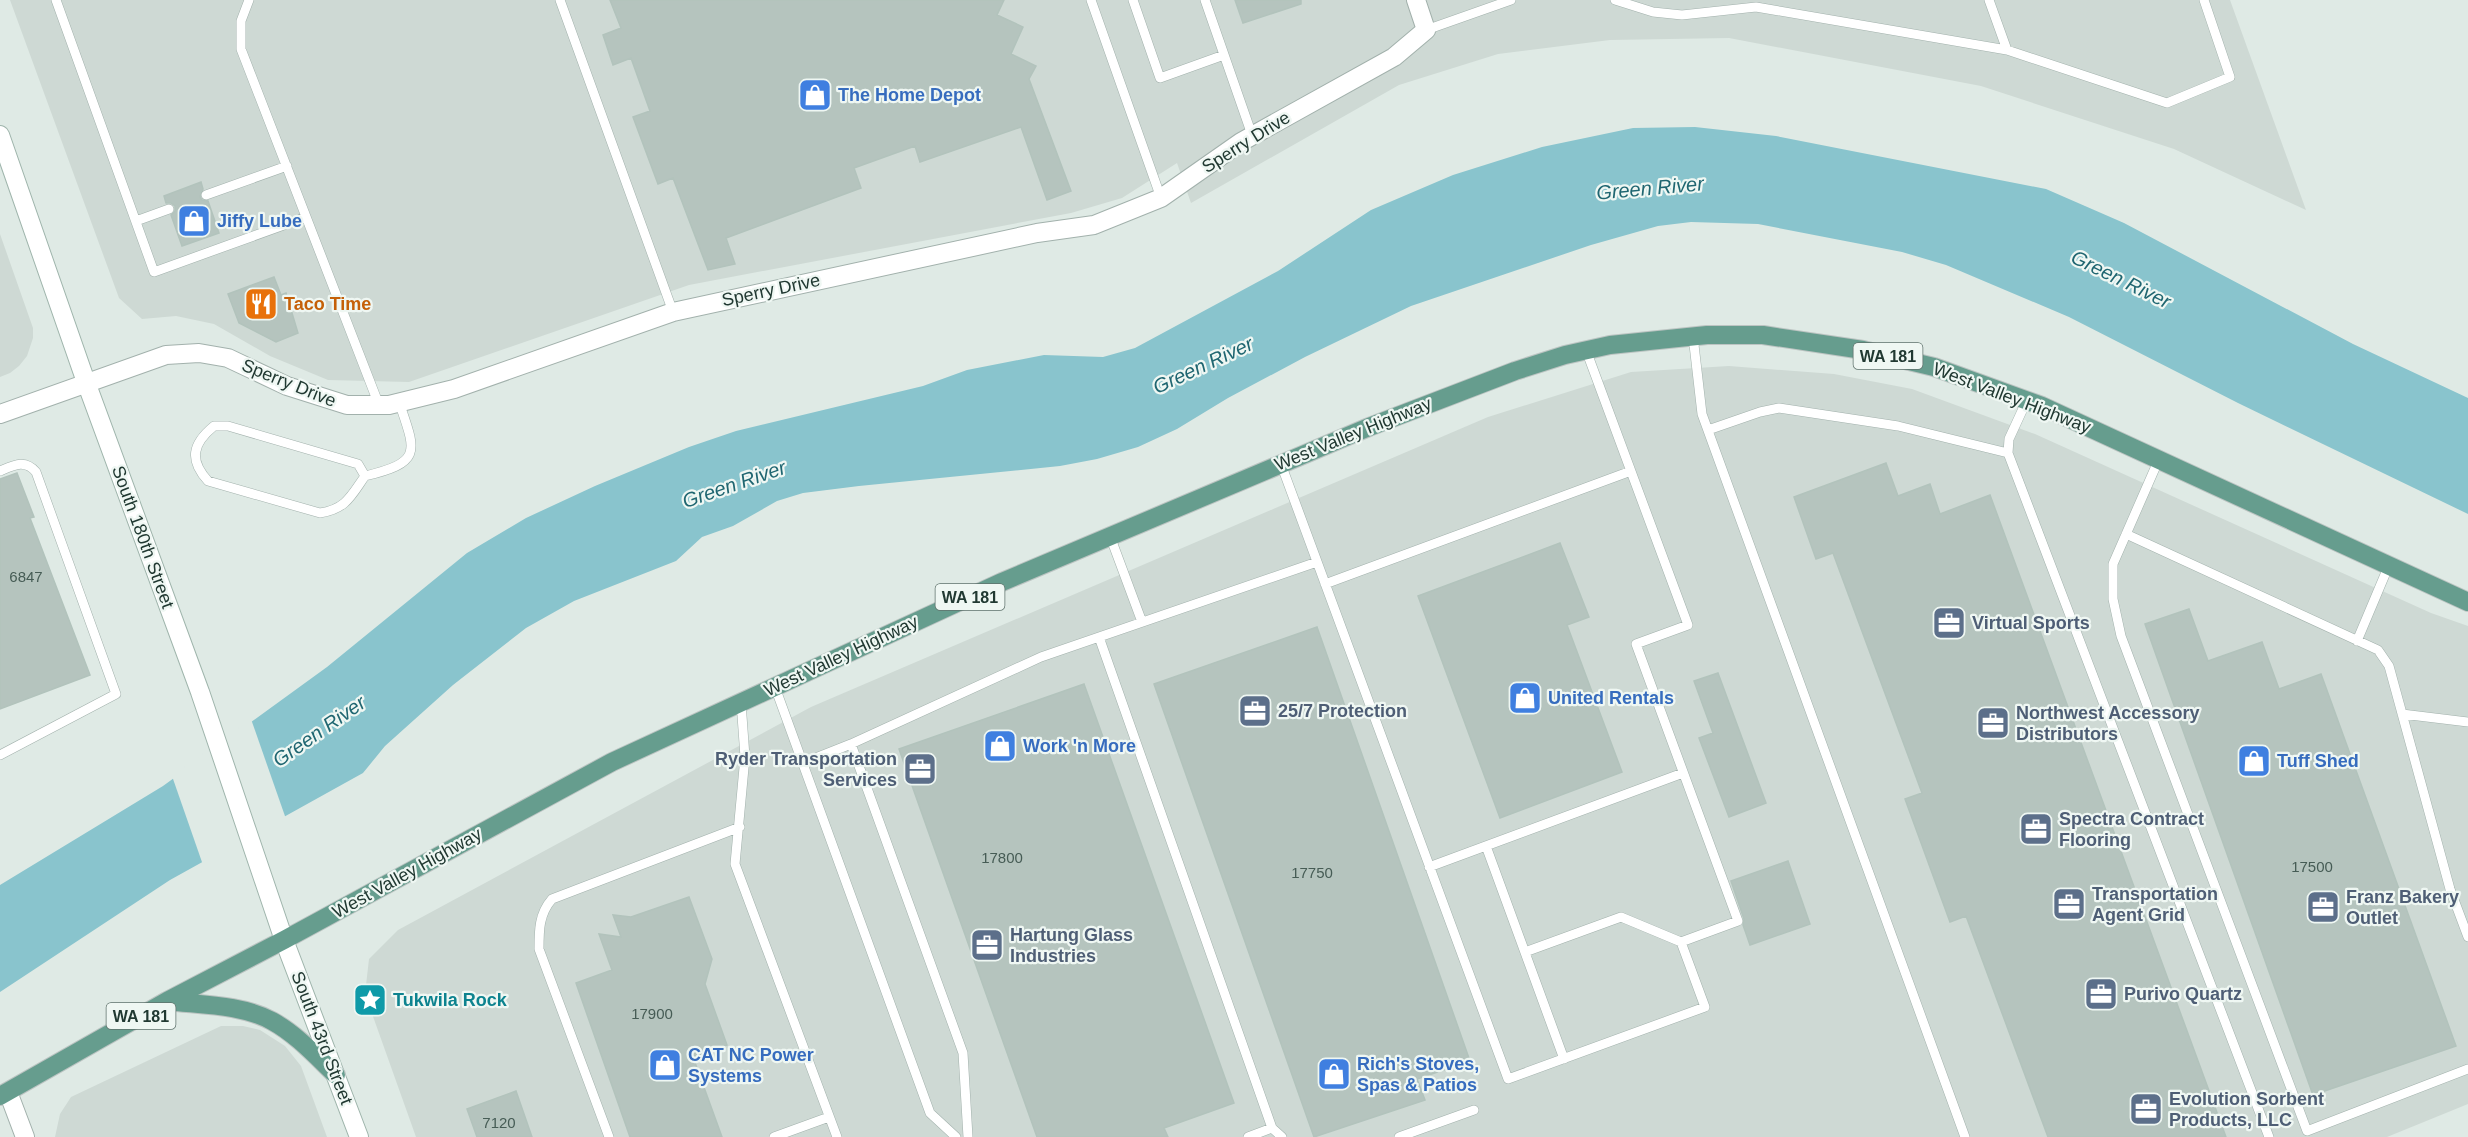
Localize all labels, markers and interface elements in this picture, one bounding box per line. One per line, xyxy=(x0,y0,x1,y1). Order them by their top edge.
shop icon: The Home Depot xyxy=(797,77,833,113)
place label: The Home Depot xyxy=(838,85,981,105)
street label: Sperry Drive xyxy=(1198,107,1294,177)
water label: Green River xyxy=(1595,172,1706,204)
shop icon: Jiffy Lube xyxy=(176,203,212,239)
place label: Jiffy Lube xyxy=(217,211,302,231)
water label: Green River xyxy=(2068,245,2175,313)
street label: Sperry Drive xyxy=(720,270,822,310)
restaurant icon: Taco Time xyxy=(243,286,279,322)
place label: Taco Time xyxy=(284,294,371,314)
water label: Green River xyxy=(1149,332,1258,398)
road number: WA 181 xyxy=(1854,343,1922,369)
street label: Sperry Drive xyxy=(239,355,339,411)
street label: West Valley Highway xyxy=(1930,359,2094,437)
street label: West Valley Highway xyxy=(1272,393,1434,475)
water label: Green River xyxy=(679,456,790,512)
street label: South 180th Street xyxy=(108,463,178,611)
house number: 6847 xyxy=(9,568,43,585)
road number: WA 181 xyxy=(936,584,1004,610)
office icon: Virtual Sports xyxy=(1931,605,1967,641)
street label: West Valley Highway xyxy=(761,612,921,700)
place label: Virtual Sports xyxy=(1972,613,2090,633)
shop icon: United Rentals xyxy=(1507,680,1543,716)
place label: United Rentals xyxy=(1548,688,1674,708)
water label: Green River xyxy=(269,690,371,771)
office icon: 25/7 Protection xyxy=(1237,693,1273,729)
place label: 25/7 Protection xyxy=(1278,701,1407,721)
place label: Northwest Accessory Distributors xyxy=(2016,703,2199,744)
office icon: Northwest Accessory Distributors xyxy=(1975,705,2011,741)
shop icon: Work 'n More xyxy=(982,728,1018,764)
place label: Work 'n More xyxy=(1023,736,1136,756)
shop icon: Tuff Shed xyxy=(2236,743,2272,779)
place label: Ryder Transportation Services xyxy=(715,749,897,790)
office icon: Ryder Transportation Services xyxy=(902,751,938,787)
place label: Tuff Shed xyxy=(2277,751,2359,771)
place label: Spectra Contract Flooring xyxy=(2059,809,2204,850)
office icon: Spectra Contract Flooring xyxy=(2018,811,2054,847)
street label: West Valley Highway xyxy=(329,824,485,922)
house number: 17800 xyxy=(981,849,1023,866)
house number: 17500 xyxy=(2291,858,2333,875)
house number: 17750 xyxy=(1291,864,1333,881)
place label: Transportation Agent Grid xyxy=(2092,884,2218,925)
office icon: Transportation Agent Grid xyxy=(2051,886,2087,922)
place label: Franz Bakery Outlet xyxy=(2346,887,2459,928)
office icon: Franz Bakery Outlet xyxy=(2305,889,2341,925)
place label: Hartung Glass Industries xyxy=(1010,925,1133,966)
office icon: Hartung Glass Industries xyxy=(969,927,1005,963)
street label: South 43rd Street xyxy=(287,969,357,1107)
office icon: Purivo Quartz xyxy=(2083,976,2119,1012)
place icon: Tukwila Rock xyxy=(352,982,388,1018)
place label: Purivo Quartz xyxy=(2124,984,2242,1004)
place label: Tukwila Rock xyxy=(393,990,508,1010)
road number: WA 181 xyxy=(106,1003,176,1029)
house number: 17900 xyxy=(631,1005,673,1022)
place label: CAT NC Power Systems xyxy=(688,1045,814,1086)
shop icon: CAT NC Power Systems xyxy=(647,1047,683,1083)
place label: Rich's Stoves, Spas & Patios xyxy=(1357,1054,1479,1095)
shop icon: Rich's Stoves, Spas & Patios xyxy=(1316,1056,1352,1092)
place label: Evolution Sorbent Products, LLC xyxy=(2169,1089,2324,1130)
office icon: Evolution Sorbent Products, LLC xyxy=(2128,1091,2164,1127)
house number: 7120 xyxy=(482,1114,516,1131)

